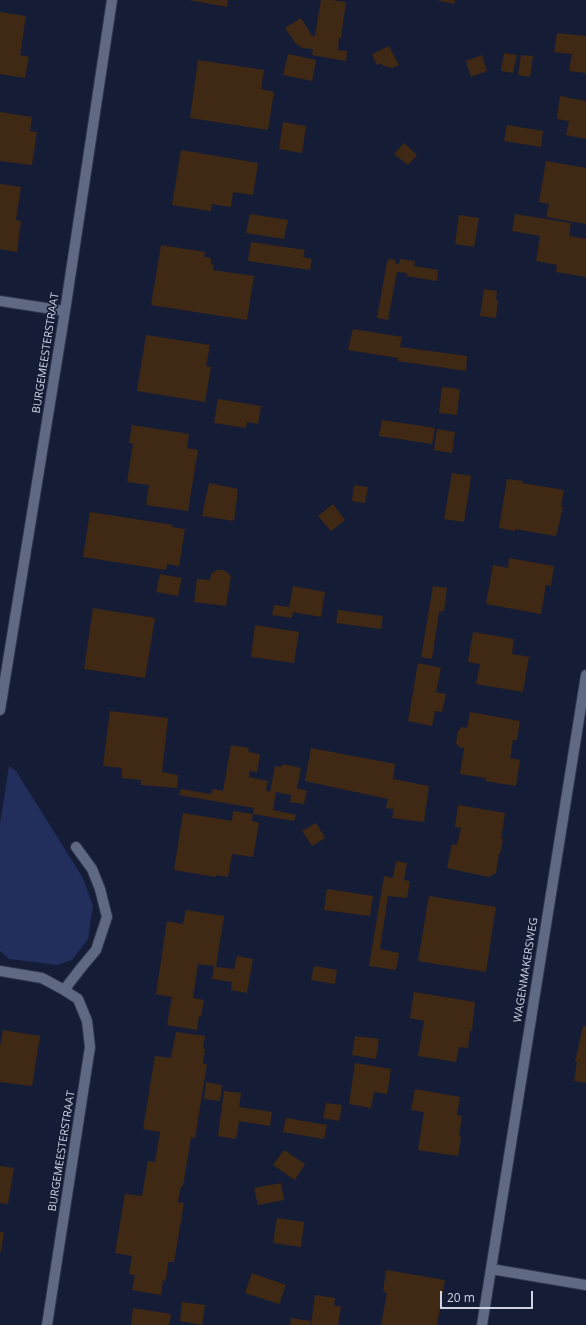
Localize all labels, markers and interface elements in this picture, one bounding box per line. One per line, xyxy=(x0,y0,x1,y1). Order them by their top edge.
street label: BURGEMEESTERSTRAAT xyxy=(30,292,62,414)
street label: WAGENMAKERSWEG xyxy=(511,916,541,1024)
street label: BURGEMEESTERSTRAAT xyxy=(46,1090,78,1212)
scale bar xyxy=(442,1283,535,1309)
text: 20 m xyxy=(447,1289,475,1306)

